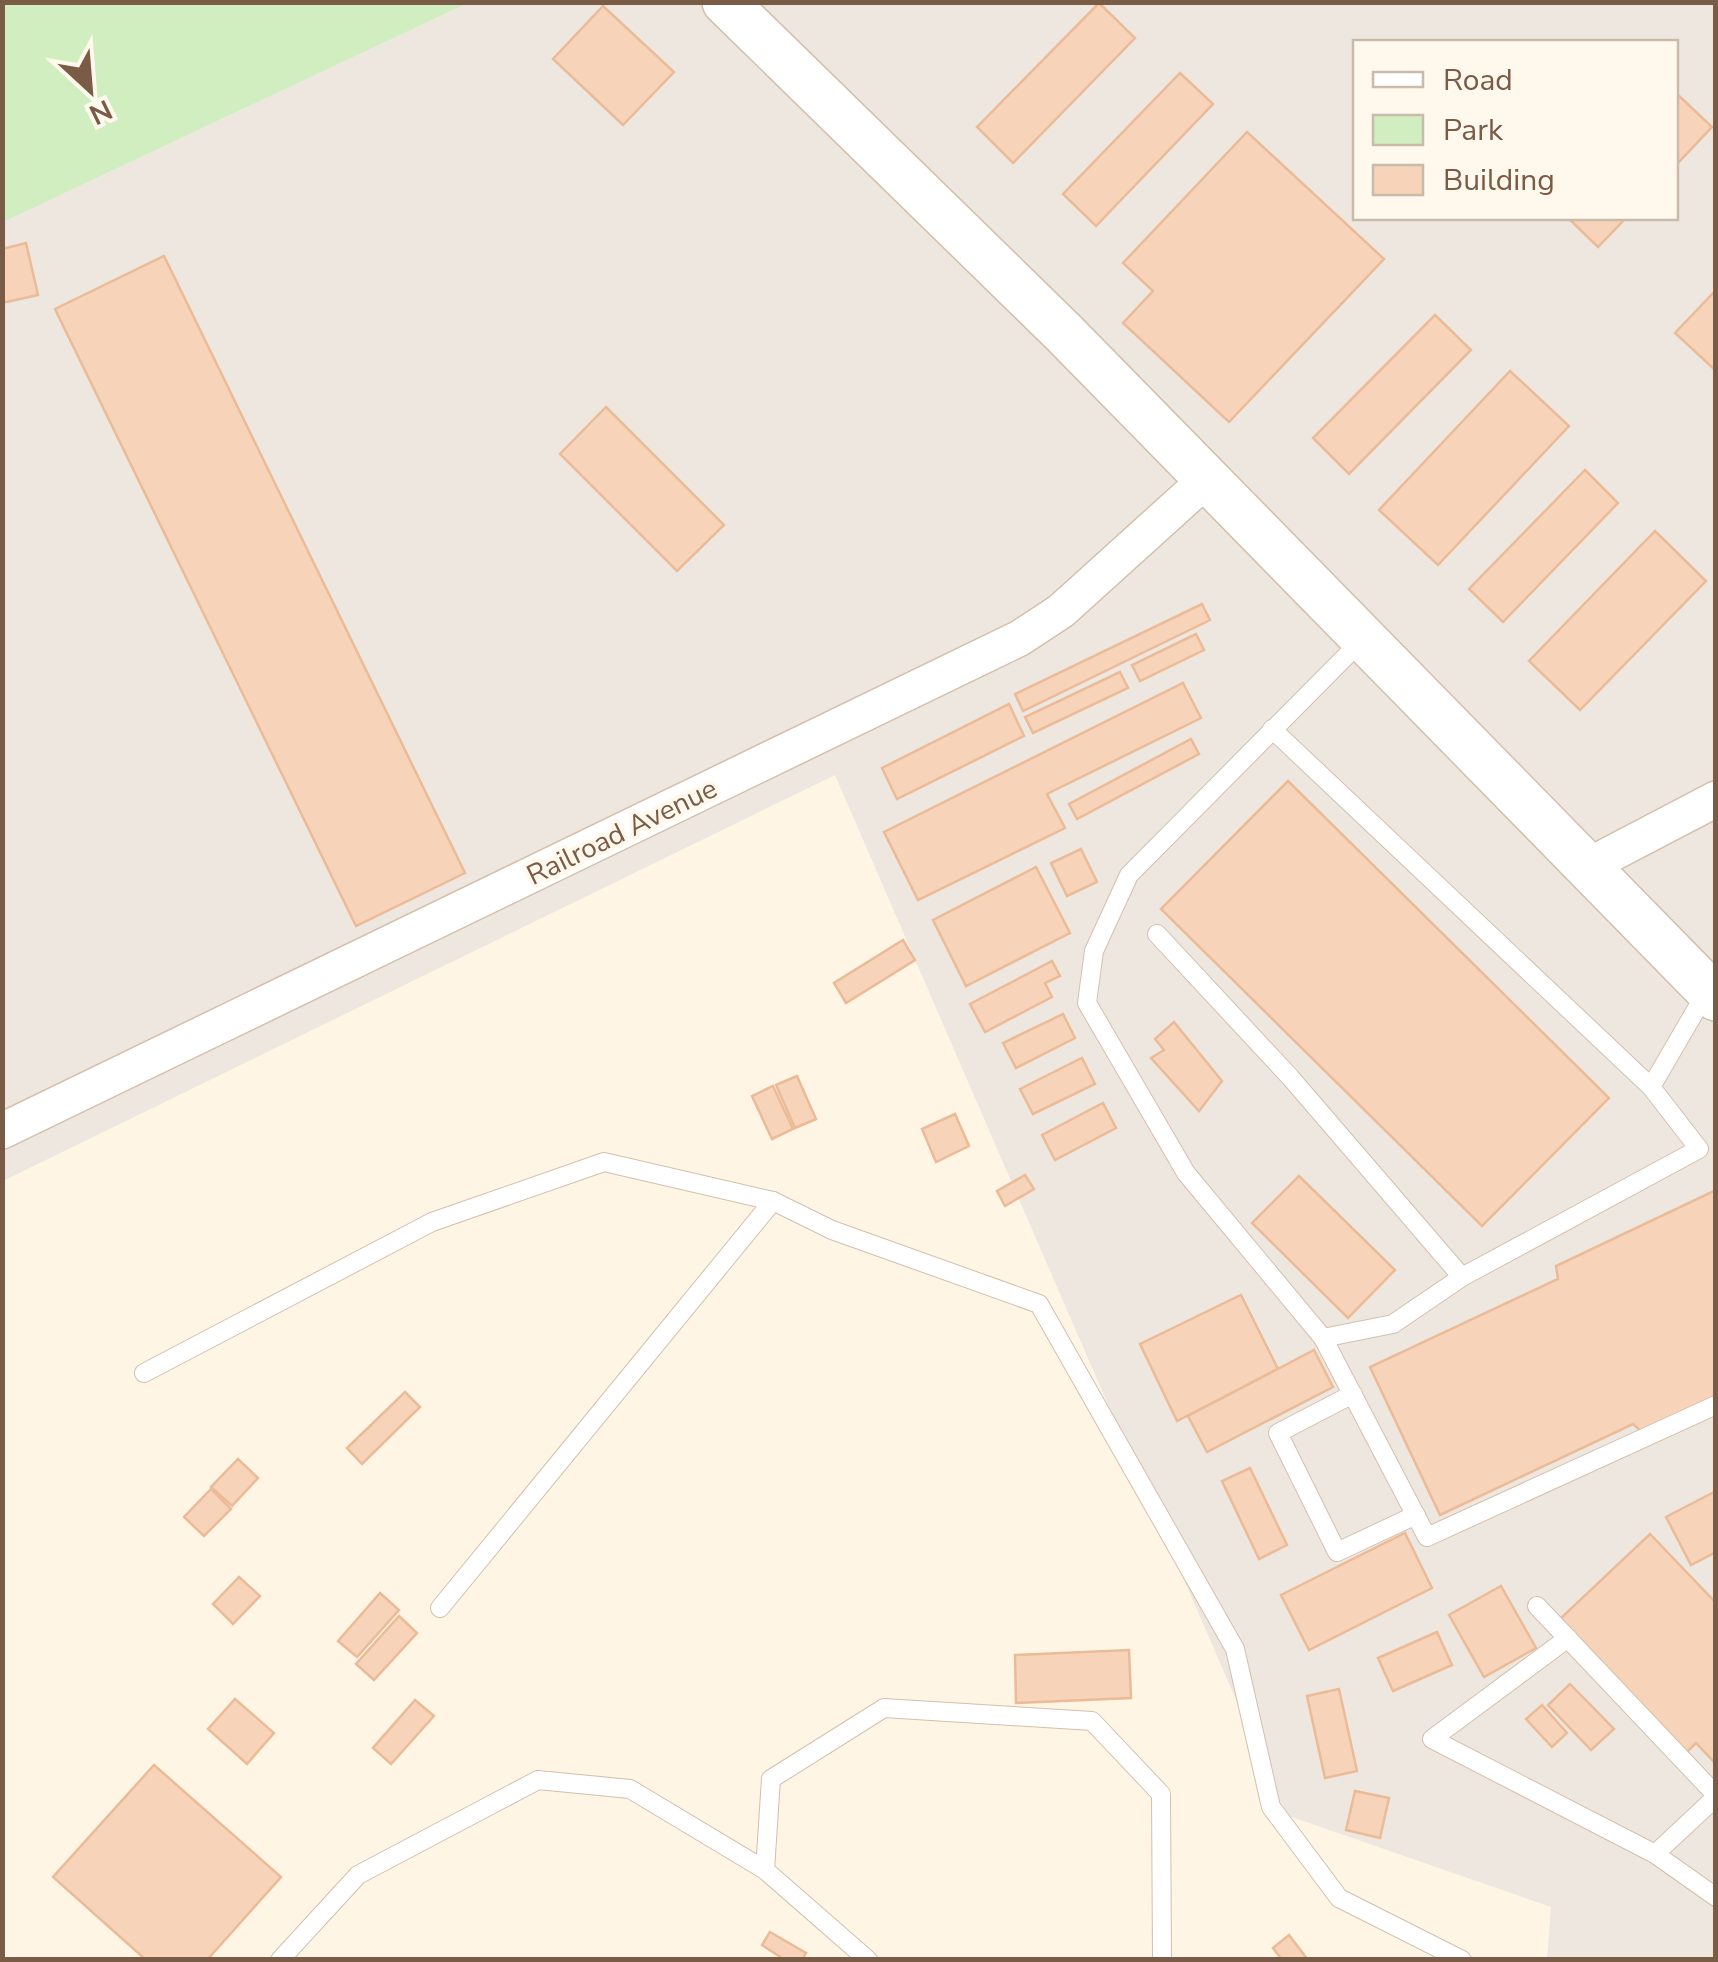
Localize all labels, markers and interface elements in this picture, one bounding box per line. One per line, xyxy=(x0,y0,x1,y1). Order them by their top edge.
north arrow xyxy=(40,40,140,140)
legend xyxy=(1353,40,1678,220)
text: Road xyxy=(1443,60,1513,101)
text: N xyxy=(83,90,118,133)
text: Park xyxy=(1443,110,1504,151)
text: Building xyxy=(1443,160,1555,201)
street label: Railroad Avenue xyxy=(520,769,724,895)

